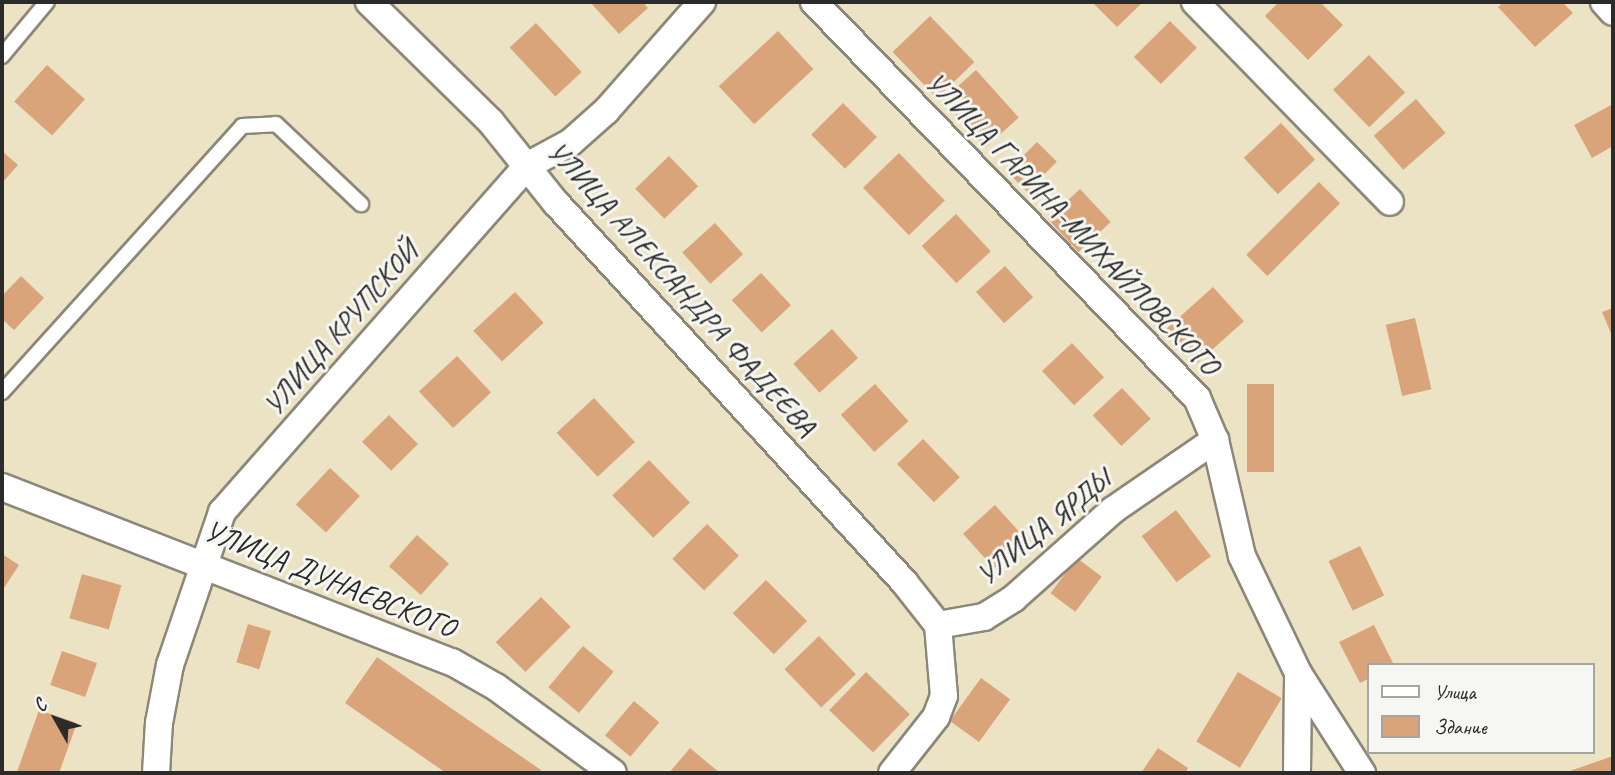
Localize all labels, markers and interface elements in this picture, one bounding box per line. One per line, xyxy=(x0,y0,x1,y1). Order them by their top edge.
street label: УЛИЦА ГАРИНА-МИХАЙЛОВСКОГО xyxy=(919,64,1227,382)
street label: УЛИЦА АЛЕКСАНДРА ФАДЕЕВА xyxy=(541,134,823,442)
street label: УЛИЦА КРУПСКОЙ xyxy=(255,234,425,422)
street label: УЛИЦА ЯРДЫ xyxy=(967,461,1119,593)
street label: УЛИЦА ДУНАЕВСКОГО xyxy=(200,512,460,646)
legend xyxy=(1366,663,1594,754)
text: Улица xyxy=(1434,679,1476,705)
north arrow xyxy=(21,684,91,754)
text: С xyxy=(28,694,52,717)
text: Здание xyxy=(1434,714,1487,740)

